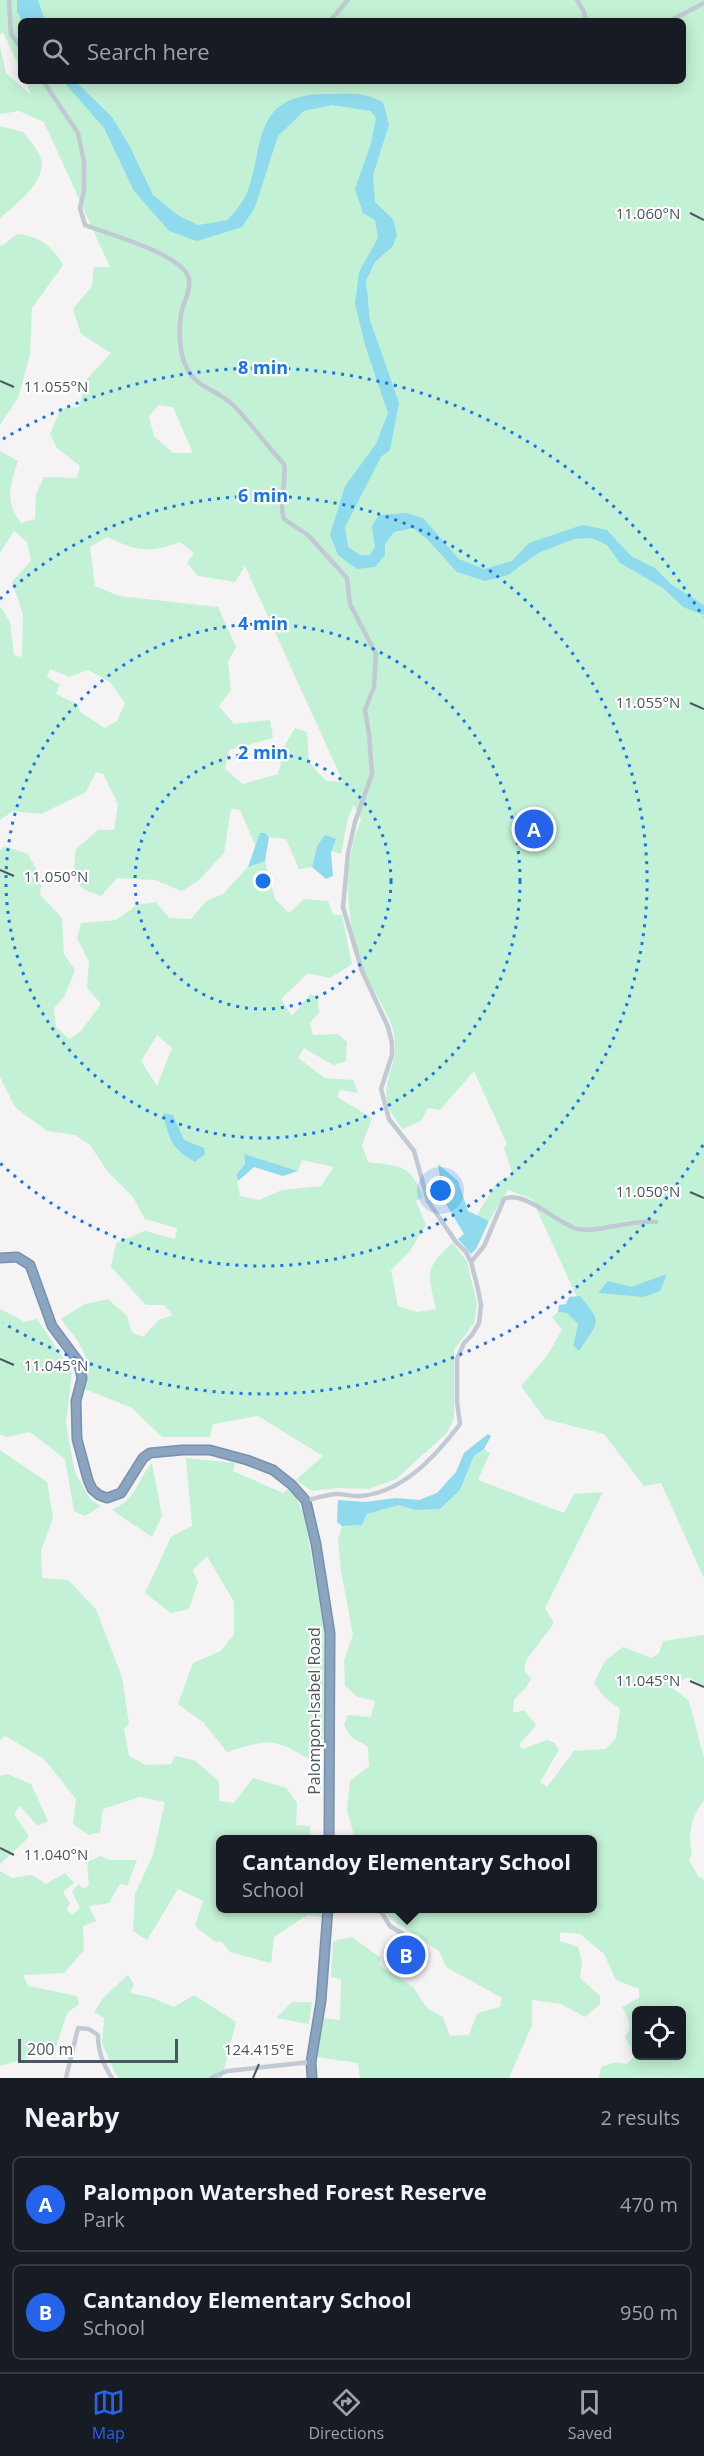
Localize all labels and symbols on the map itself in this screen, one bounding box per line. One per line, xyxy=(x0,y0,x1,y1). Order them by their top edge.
text: 11.060°N xyxy=(616,203,680,223)
text: 8 min xyxy=(238,355,288,379)
text: 11.055°N xyxy=(24,376,88,396)
text: 6 min xyxy=(238,483,288,507)
text: 4 min xyxy=(238,611,288,635)
text: 11.055°N xyxy=(616,692,680,712)
text: 2 min xyxy=(238,740,288,764)
pin: A xyxy=(514,806,554,852)
text: 11.050°N xyxy=(24,866,88,886)
centre of rings xyxy=(253,871,273,891)
your location xyxy=(426,1176,455,1205)
text: 11.050°N xyxy=(616,1181,680,1201)
text: 11.045°N xyxy=(24,1355,88,1375)
street label: Palompon-Isabel Road xyxy=(303,1627,325,1795)
text: 11.045°N xyxy=(616,1670,680,1690)
text: 11.040°N xyxy=(24,1844,88,1864)
pin: B xyxy=(386,1932,426,1978)
scale bar xyxy=(18,2036,178,2064)
text: 124.415°E xyxy=(224,2039,294,2059)

